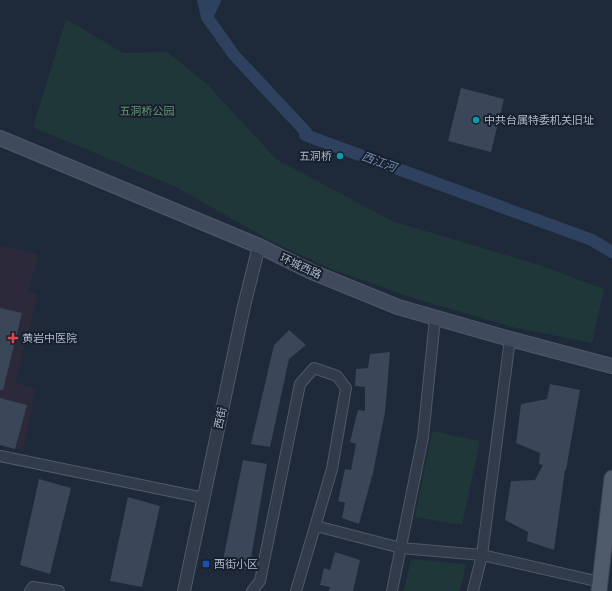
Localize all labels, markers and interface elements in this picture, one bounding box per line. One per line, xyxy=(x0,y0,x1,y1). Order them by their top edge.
park label: 五洞桥公园 xyxy=(120,104,175,118)
place label: 中共台属特委机关旧址 xyxy=(484,113,594,127)
marker: 中共台属特委机关旧址 xyxy=(471,115,481,125)
water label: 西江河 xyxy=(359,148,401,176)
place label: 五洞桥 xyxy=(299,149,332,163)
marker: 五洞桥 xyxy=(335,151,345,161)
street label: 环城西路 xyxy=(278,250,324,282)
place label: 黄岩中医院 xyxy=(22,331,77,345)
marker: 黄岩中医院 xyxy=(7,332,19,344)
street label: 西街 xyxy=(211,406,229,430)
place label: 西街小区 xyxy=(214,557,258,571)
marker: 西街小区 xyxy=(201,559,211,569)

